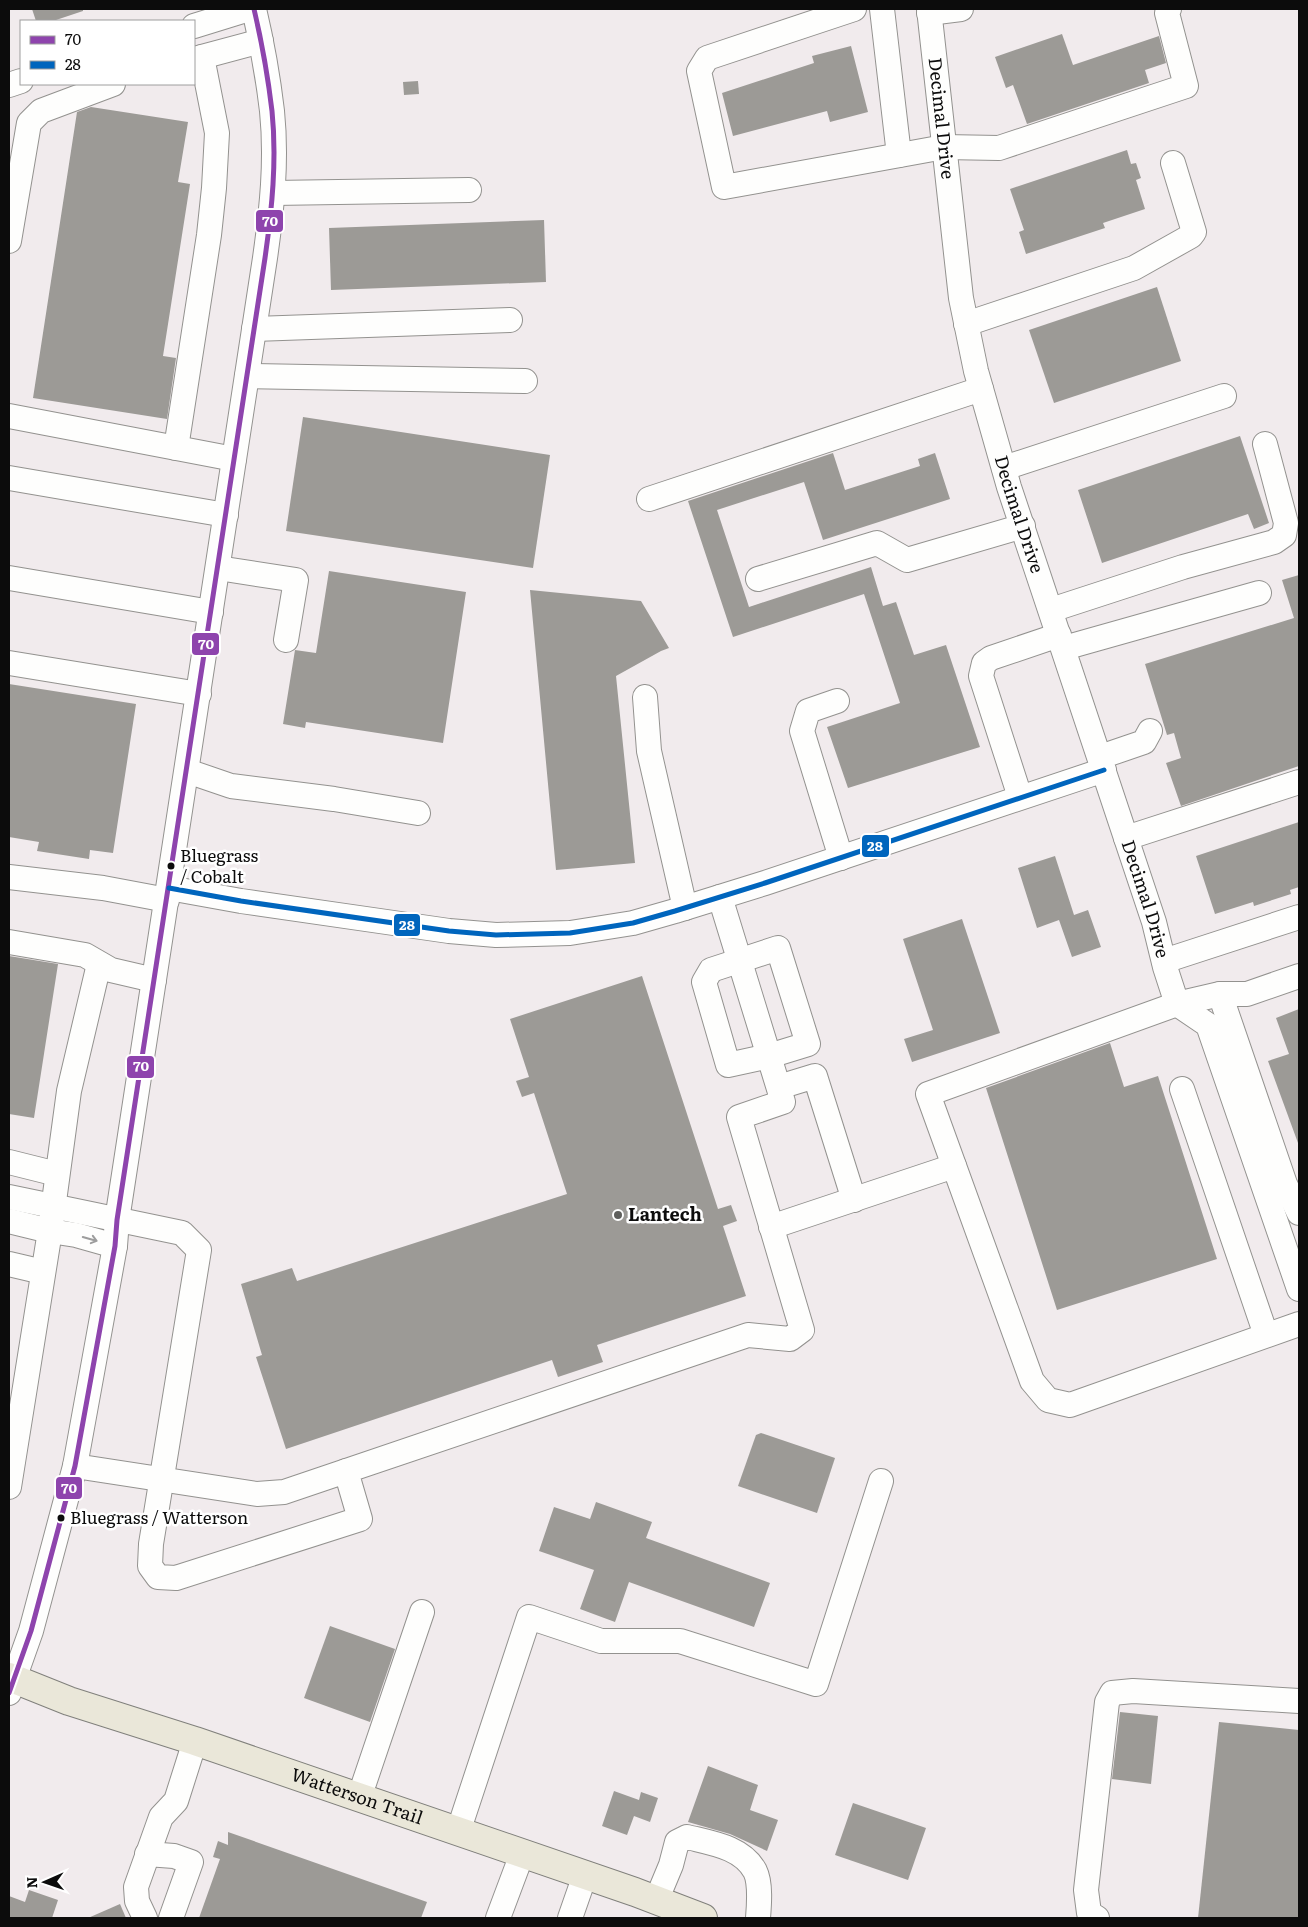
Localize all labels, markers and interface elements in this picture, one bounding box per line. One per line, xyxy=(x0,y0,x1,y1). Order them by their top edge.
legend xyxy=(20,20,195,85)
text: 70 xyxy=(65,27,82,50)
text: 28 xyxy=(65,52,81,75)
street label: Decimal Drive xyxy=(922,56,963,180)
line badge: 70 xyxy=(255,209,284,233)
text: 70 xyxy=(262,210,278,230)
street label: Decimal Drive xyxy=(989,452,1052,576)
line badge: 70 xyxy=(191,632,220,656)
text: 70 xyxy=(198,633,214,653)
line badge: 28 xyxy=(861,834,890,858)
text: 28 xyxy=(867,835,883,855)
street label: Decimal Drive xyxy=(1116,836,1177,961)
place label: Bluegrass / Cobalt xyxy=(180,842,258,888)
marker: Bluegrass / Cobalt xyxy=(166,861,176,871)
line badge: 28 xyxy=(393,913,421,937)
text: 28 xyxy=(399,914,415,934)
line badge: 70 xyxy=(126,1055,155,1079)
text: 70 xyxy=(133,1055,149,1075)
place label: Lantech xyxy=(628,1200,702,1227)
marker: Lantech xyxy=(612,1209,624,1221)
one-way arrow xyxy=(82,1234,98,1244)
line badge: 70 xyxy=(55,1476,83,1500)
text: 70 xyxy=(61,1477,77,1497)
place label: Bluegrass / Watterson xyxy=(70,1504,248,1529)
marker: Bluegrass / Watterson xyxy=(56,1513,66,1523)
street label: Watterson Trail xyxy=(288,1760,427,1830)
north arrow xyxy=(20,1857,70,1907)
text: N xyxy=(21,1876,41,1889)

